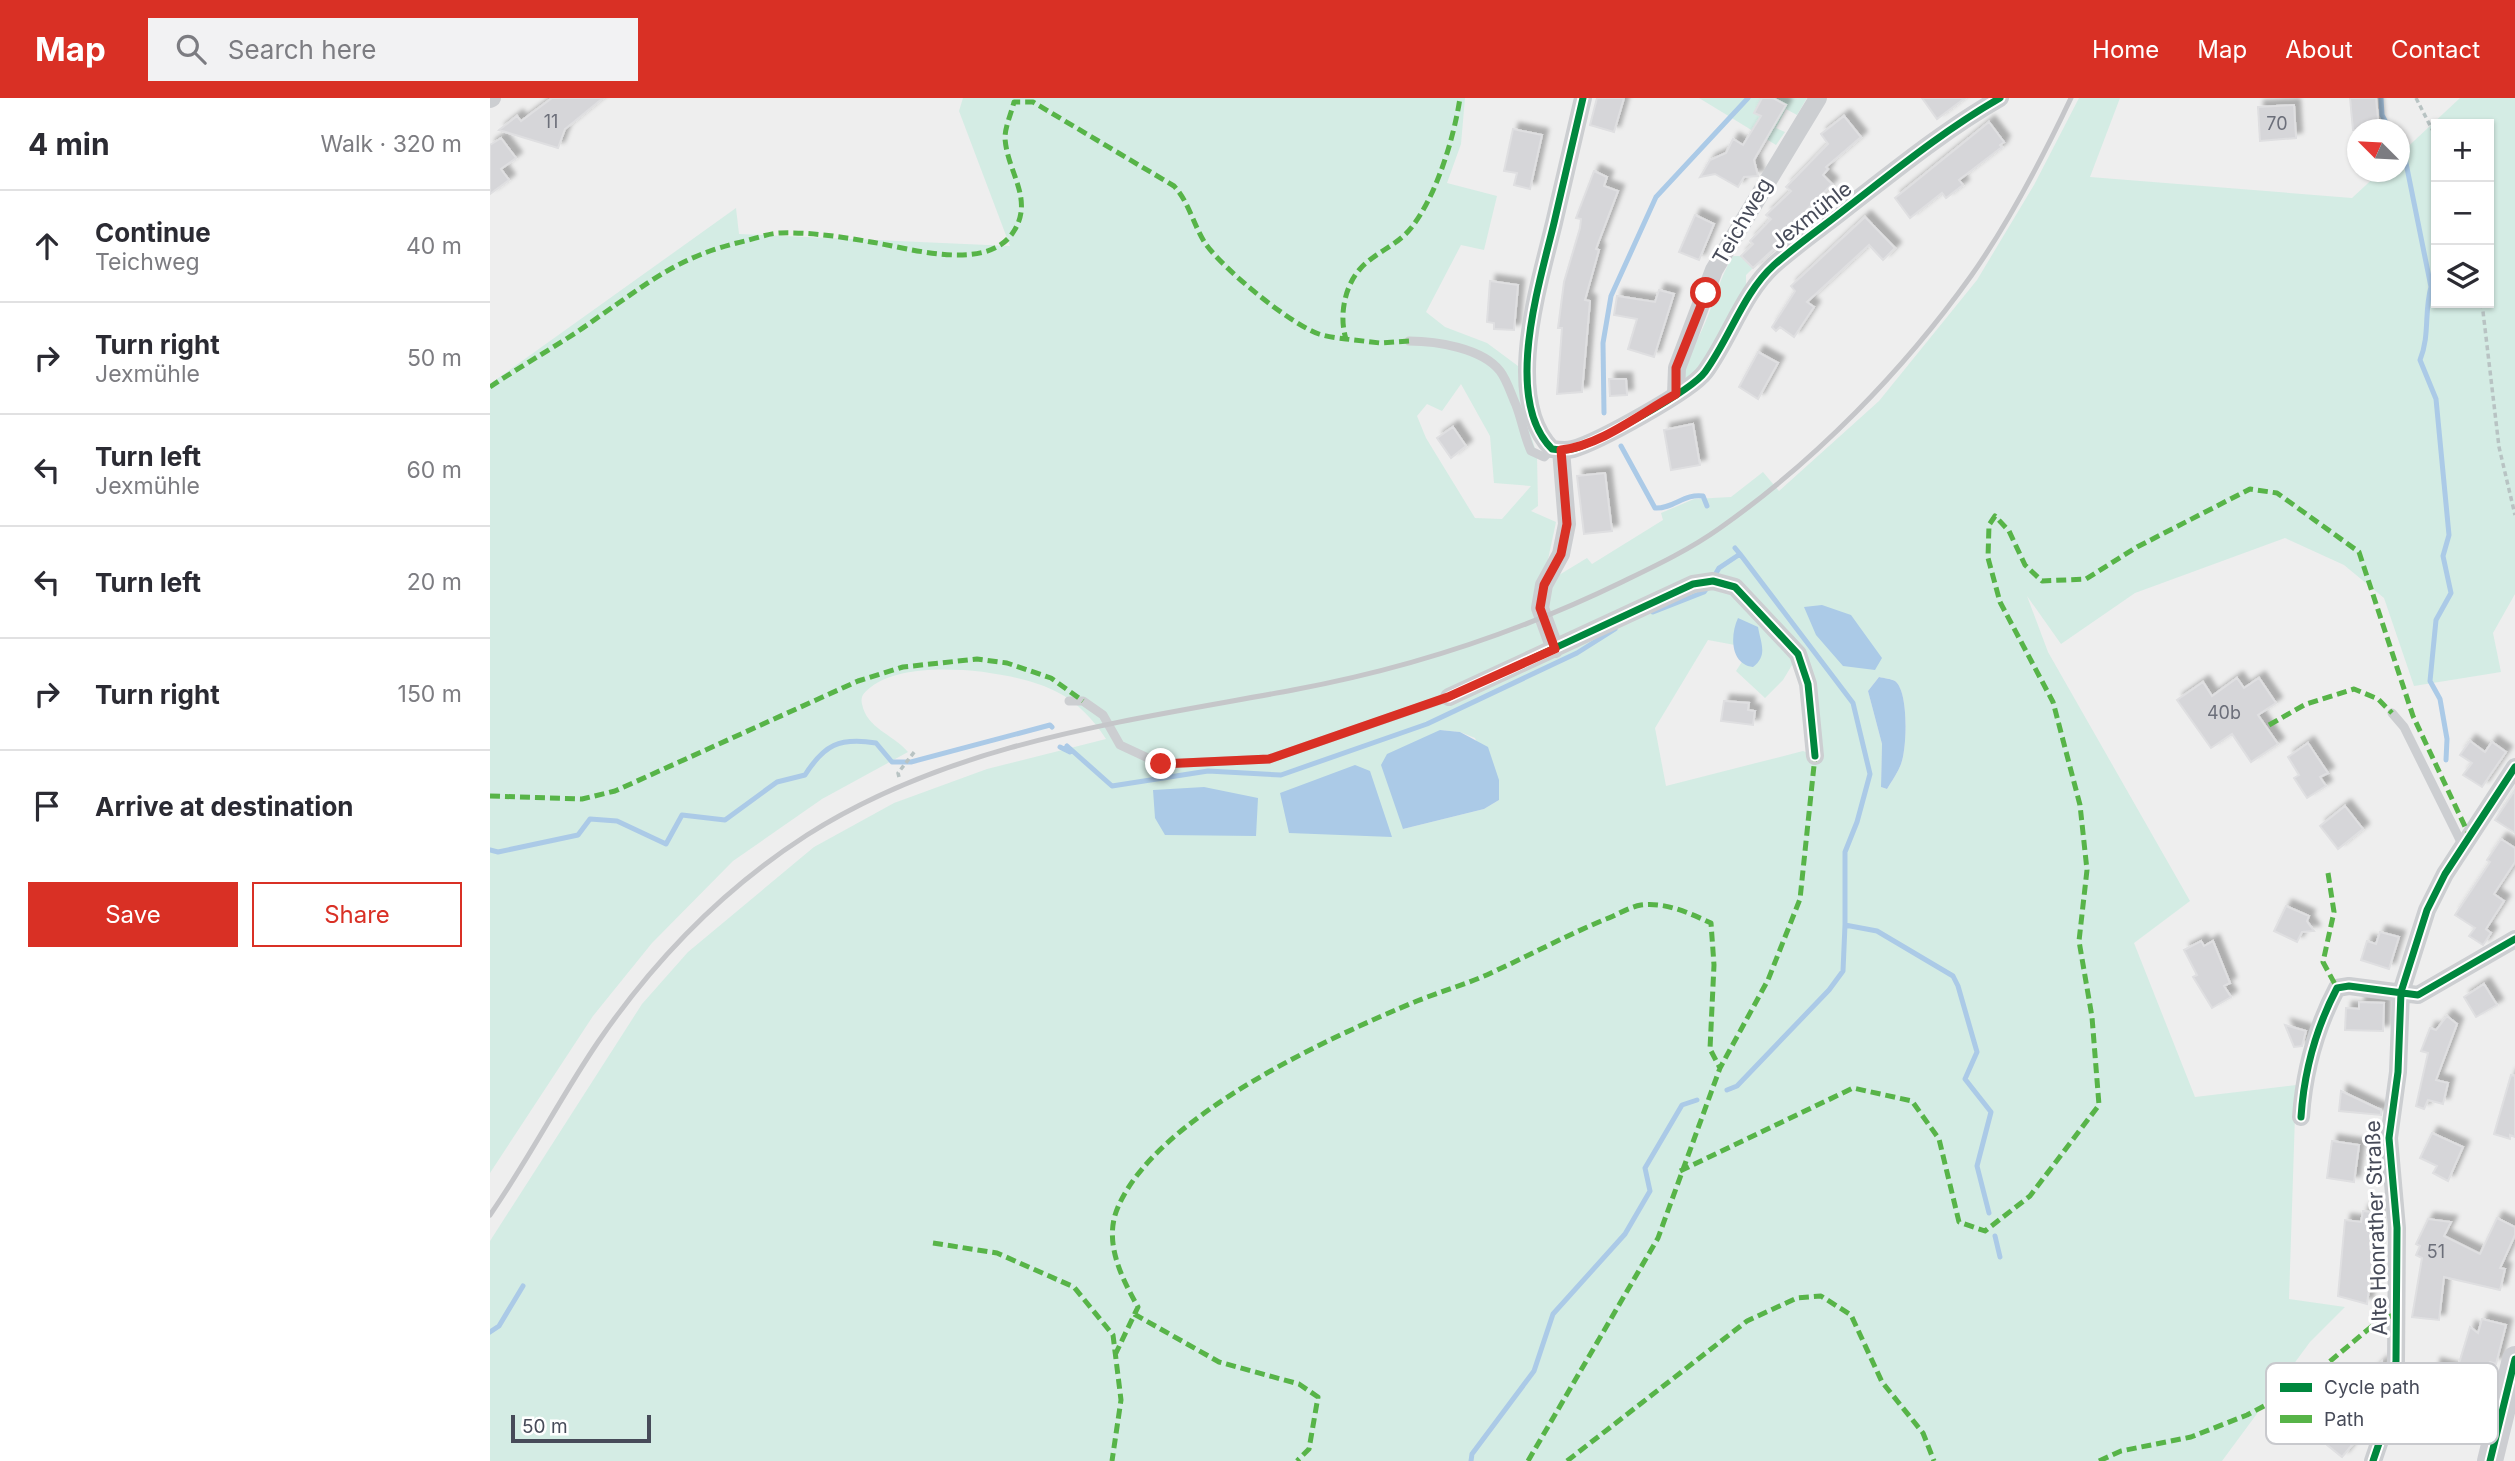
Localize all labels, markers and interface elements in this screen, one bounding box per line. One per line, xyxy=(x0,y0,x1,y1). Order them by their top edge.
search box xyxy=(148,18,638,81)
text: Map xyxy=(35,29,106,69)
icon: search xyxy=(172,30,210,68)
text: Search here xyxy=(228,34,376,65)
text: Home xyxy=(2092,35,2159,64)
text: Map xyxy=(2197,35,2247,64)
text: About xyxy=(2285,35,2353,64)
text: Contact xyxy=(2391,35,2480,64)
house number: 11 xyxy=(544,111,558,132)
house number: 70 xyxy=(2266,113,2288,134)
north arrow xyxy=(2347,119,2410,182)
map controls xyxy=(2431,119,2494,308)
button: + xyxy=(2431,119,2494,182)
text: 4 min xyxy=(28,126,110,162)
text: Walk · 320 m xyxy=(320,130,462,158)
street label: Teichweg xyxy=(1707,173,1777,269)
street label: Jexmühle xyxy=(1766,176,1856,254)
button: − xyxy=(2431,182,2494,245)
text: Continue xyxy=(95,217,211,248)
icon: ahead xyxy=(28,227,66,265)
text: 40 m xyxy=(406,232,462,260)
button: layers xyxy=(2431,245,2494,308)
text: Teichweg xyxy=(95,248,200,276)
route start xyxy=(1690,277,1721,308)
text: Turn right xyxy=(95,329,220,360)
icon: right xyxy=(28,339,66,377)
text: 50 m xyxy=(407,344,462,372)
text: Jexmühle xyxy=(95,360,200,388)
text: Turn left xyxy=(95,441,201,472)
icon: left xyxy=(28,451,66,489)
text: 60 m xyxy=(407,456,462,484)
text: Jexmühle xyxy=(95,472,200,500)
icon: left xyxy=(28,563,66,601)
text: Turn left xyxy=(95,567,201,598)
text: 20 m xyxy=(407,568,462,596)
icon: right xyxy=(28,675,66,713)
text: Turn right xyxy=(95,679,220,710)
text: 150 m xyxy=(398,680,462,708)
house number: 40b xyxy=(2207,702,2241,723)
route end xyxy=(1145,748,1176,779)
icon: arrive xyxy=(28,787,66,825)
text: Arrive at destination xyxy=(95,791,354,822)
button: Save xyxy=(28,882,238,947)
button: Share xyxy=(252,882,462,947)
street label: Alte Honrather Straße xyxy=(2360,1120,2392,1336)
house number: 51 xyxy=(2427,1241,2445,1262)
legend xyxy=(2266,1363,2498,1444)
text: Cycle path xyxy=(2324,1376,2420,1399)
text: Path xyxy=(2324,1408,2364,1431)
scale bar xyxy=(511,1412,651,1444)
text: 50 m xyxy=(522,1415,568,1438)

